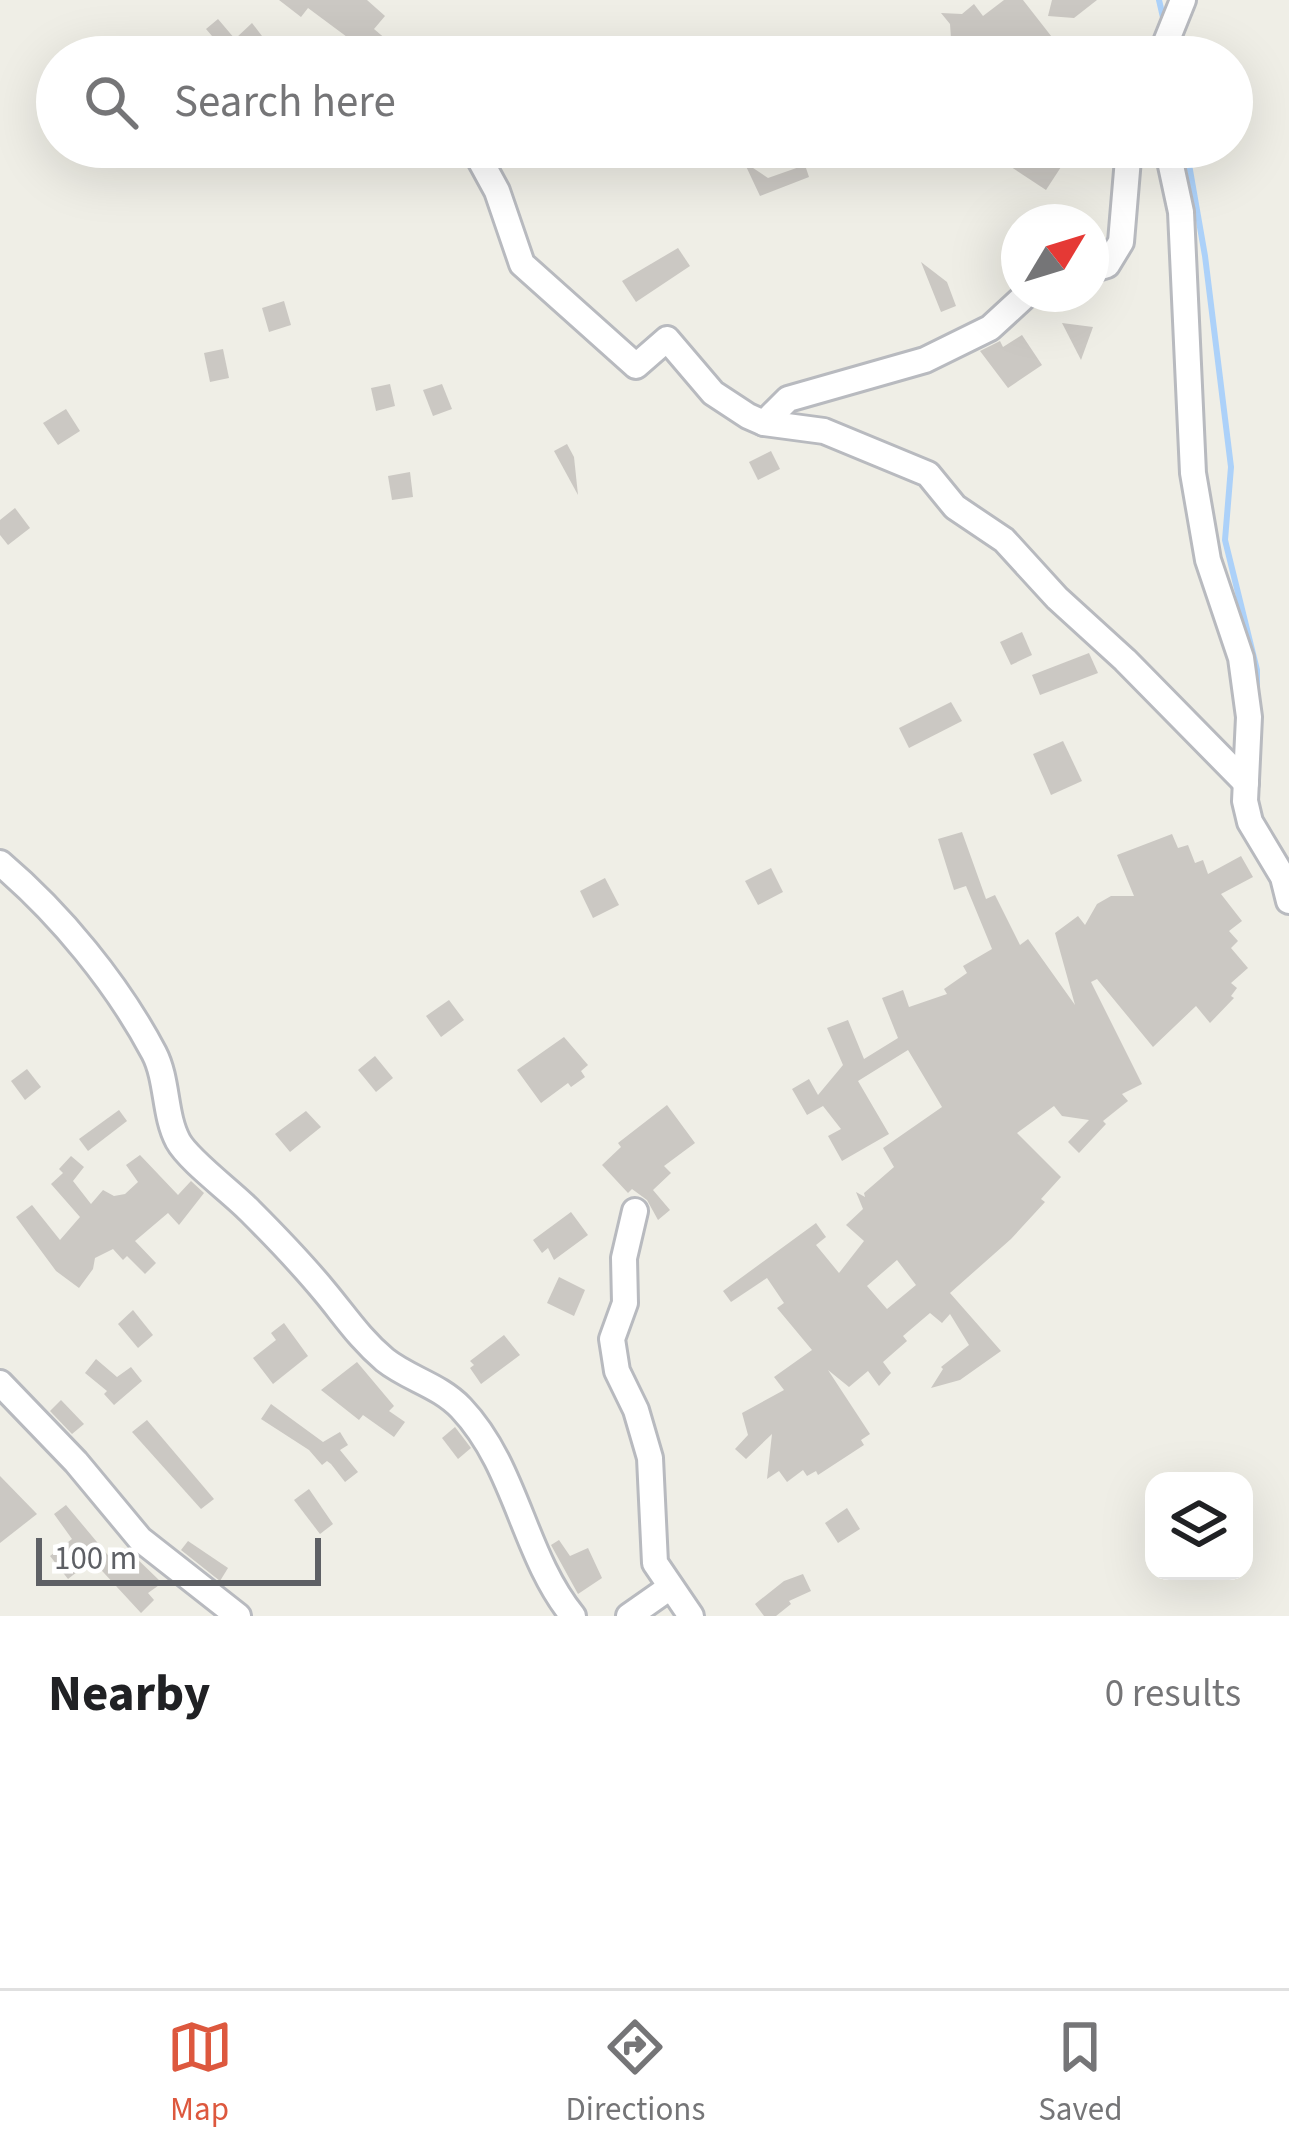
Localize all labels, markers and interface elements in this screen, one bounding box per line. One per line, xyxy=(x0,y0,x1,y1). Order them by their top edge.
search box xyxy=(36,36,1253,168)
icon: search xyxy=(78,69,144,135)
text: Search here xyxy=(174,70,396,134)
north arrow xyxy=(1001,204,1109,312)
map controls xyxy=(1145,1472,1253,1580)
button: layers xyxy=(1145,1472,1253,1580)
scale bar xyxy=(36,1532,321,1585)
text: 100 m xyxy=(54,1535,137,1582)
text: Nearby xyxy=(48,1658,210,1730)
text: 0 results xyxy=(1105,1666,1241,1722)
tab: Map xyxy=(167,2014,233,2133)
tab: Directions xyxy=(566,2014,705,2133)
tab: Saved xyxy=(1038,2014,1122,2133)

